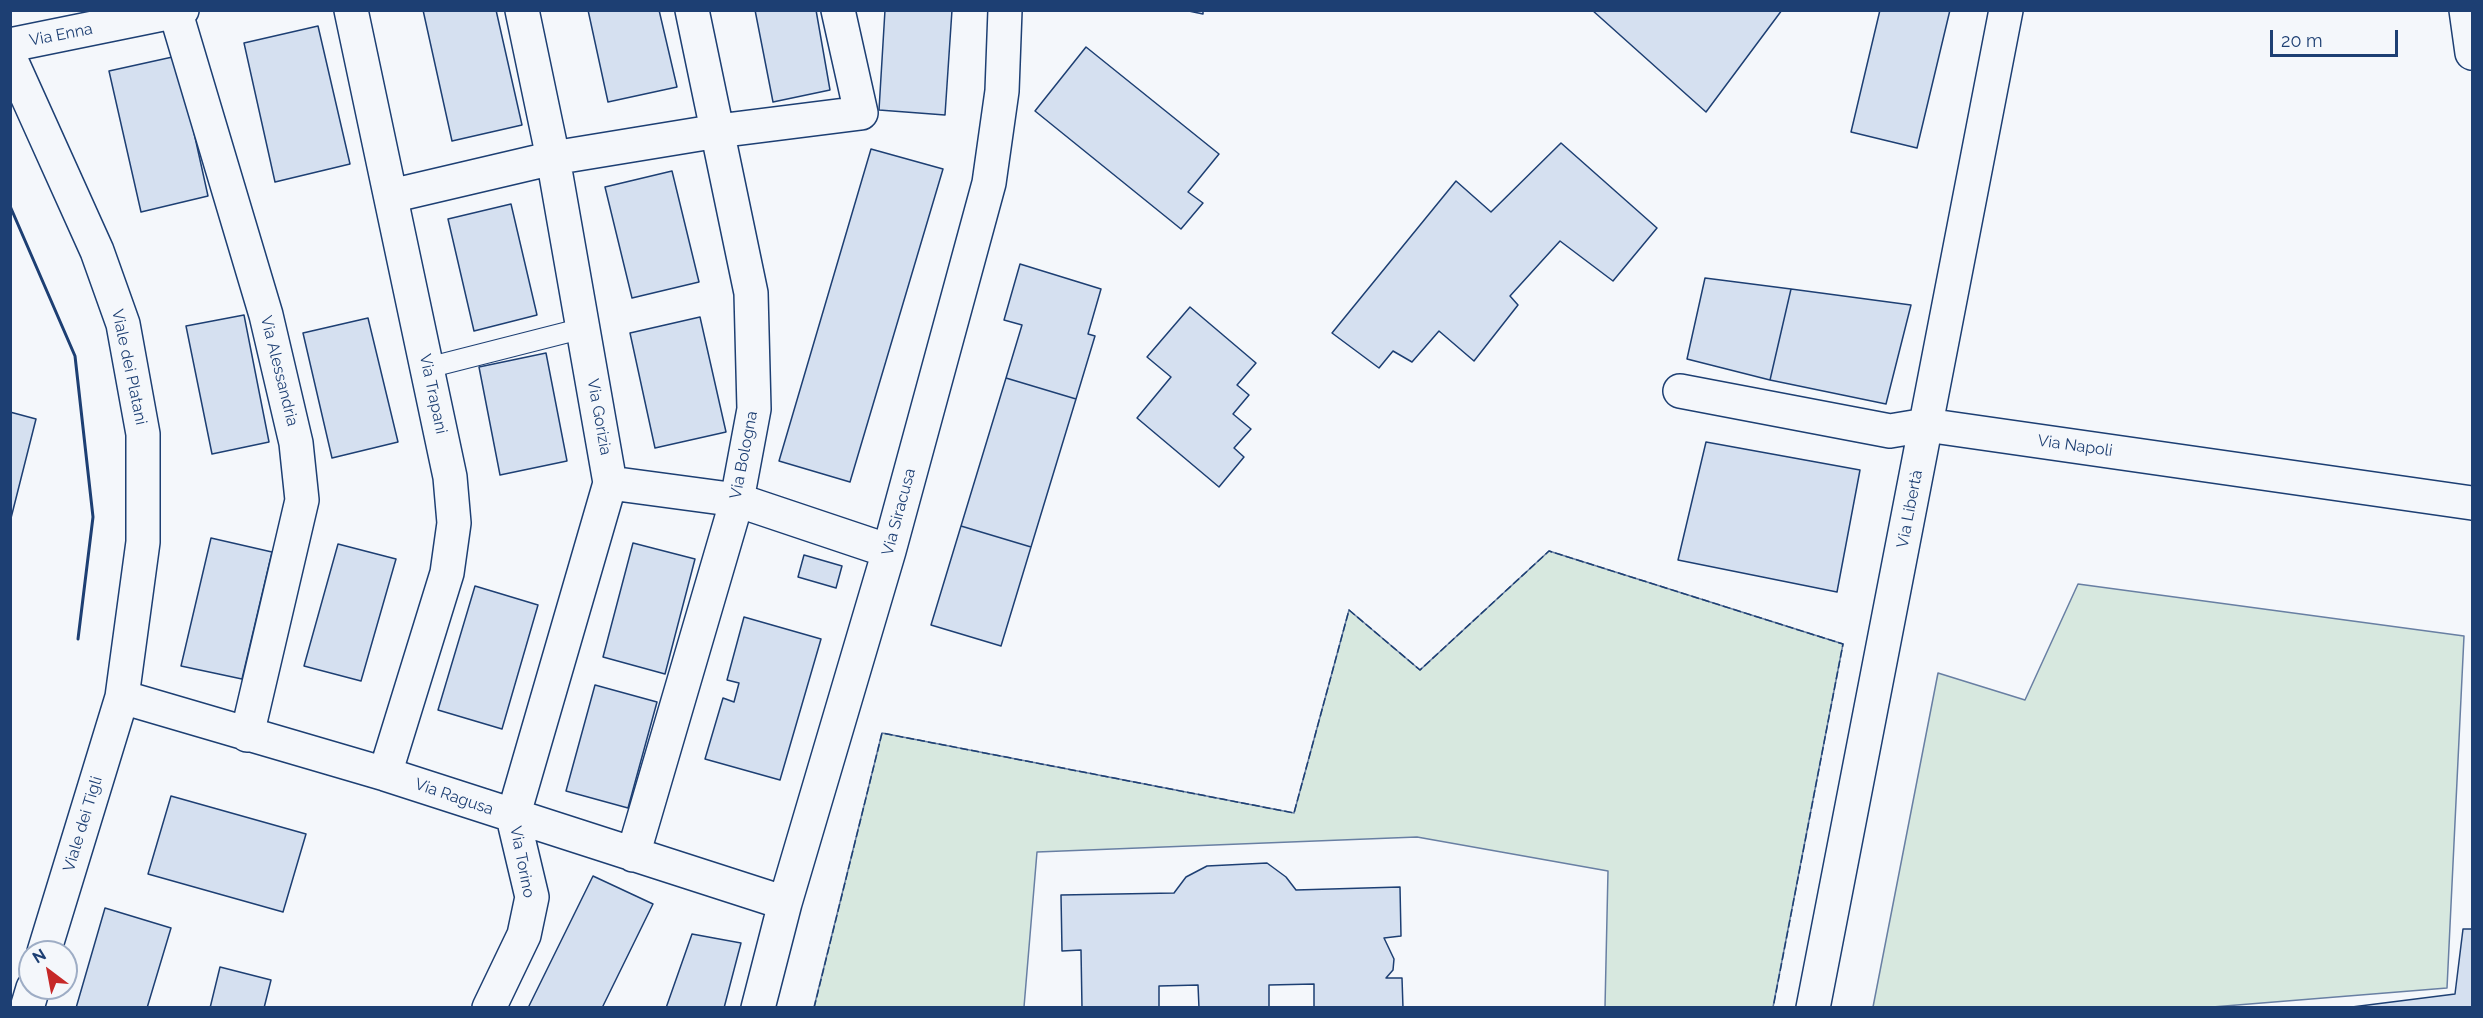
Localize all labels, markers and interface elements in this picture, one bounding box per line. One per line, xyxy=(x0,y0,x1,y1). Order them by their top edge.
scale bar xyxy=(2273,18,2400,56)
street label: Via Enna xyxy=(28,19,94,51)
text: 20 m xyxy=(2281,30,2323,51)
street label: Viale dei Platani xyxy=(107,307,151,427)
street label: Via Alessandria xyxy=(256,314,302,428)
street label: Via Trapani xyxy=(415,352,451,436)
street label: Via Gorizia xyxy=(583,377,615,457)
street label: Via Bologna xyxy=(726,409,762,501)
street label: Via Napoli xyxy=(2036,431,2114,461)
street label: Via Siracusa xyxy=(878,466,920,558)
street label: Via Libertà xyxy=(1893,468,1927,550)
street label: Viale dei Tigli xyxy=(59,774,107,874)
street label: Via Ragusa xyxy=(412,775,496,819)
street label: Via Torino xyxy=(506,825,538,899)
north arrow xyxy=(18,940,78,1000)
text: N xyxy=(29,945,49,967)

